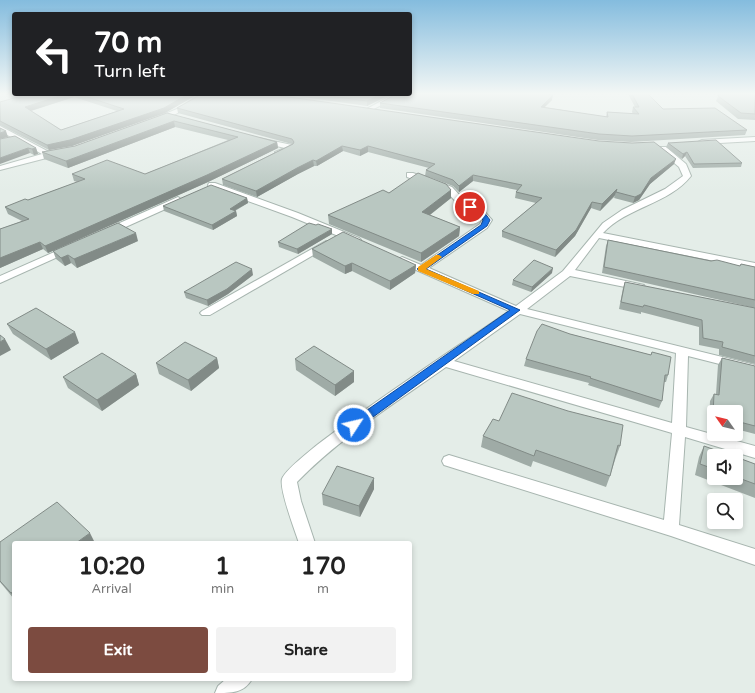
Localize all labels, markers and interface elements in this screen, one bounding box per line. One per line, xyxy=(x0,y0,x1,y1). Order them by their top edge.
text: 70 m xyxy=(94,26,162,60)
icon: left xyxy=(28,28,80,80)
text: Turn left xyxy=(94,60,166,82)
pin xyxy=(453,190,487,224)
icon: arrive xyxy=(459,196,481,218)
position arrow xyxy=(333,404,375,446)
north arrow xyxy=(707,405,743,441)
map controls xyxy=(707,405,743,529)
button: sound xyxy=(707,449,743,485)
button: search xyxy=(707,493,743,529)
text: 10:20 xyxy=(78,552,145,581)
text: 1 xyxy=(215,552,230,581)
text: 170 xyxy=(300,552,346,581)
text: Arrival xyxy=(91,581,132,597)
text: min xyxy=(211,581,234,597)
text: m xyxy=(317,581,329,597)
button: Exit xyxy=(28,627,208,673)
button: Share xyxy=(216,627,396,673)

